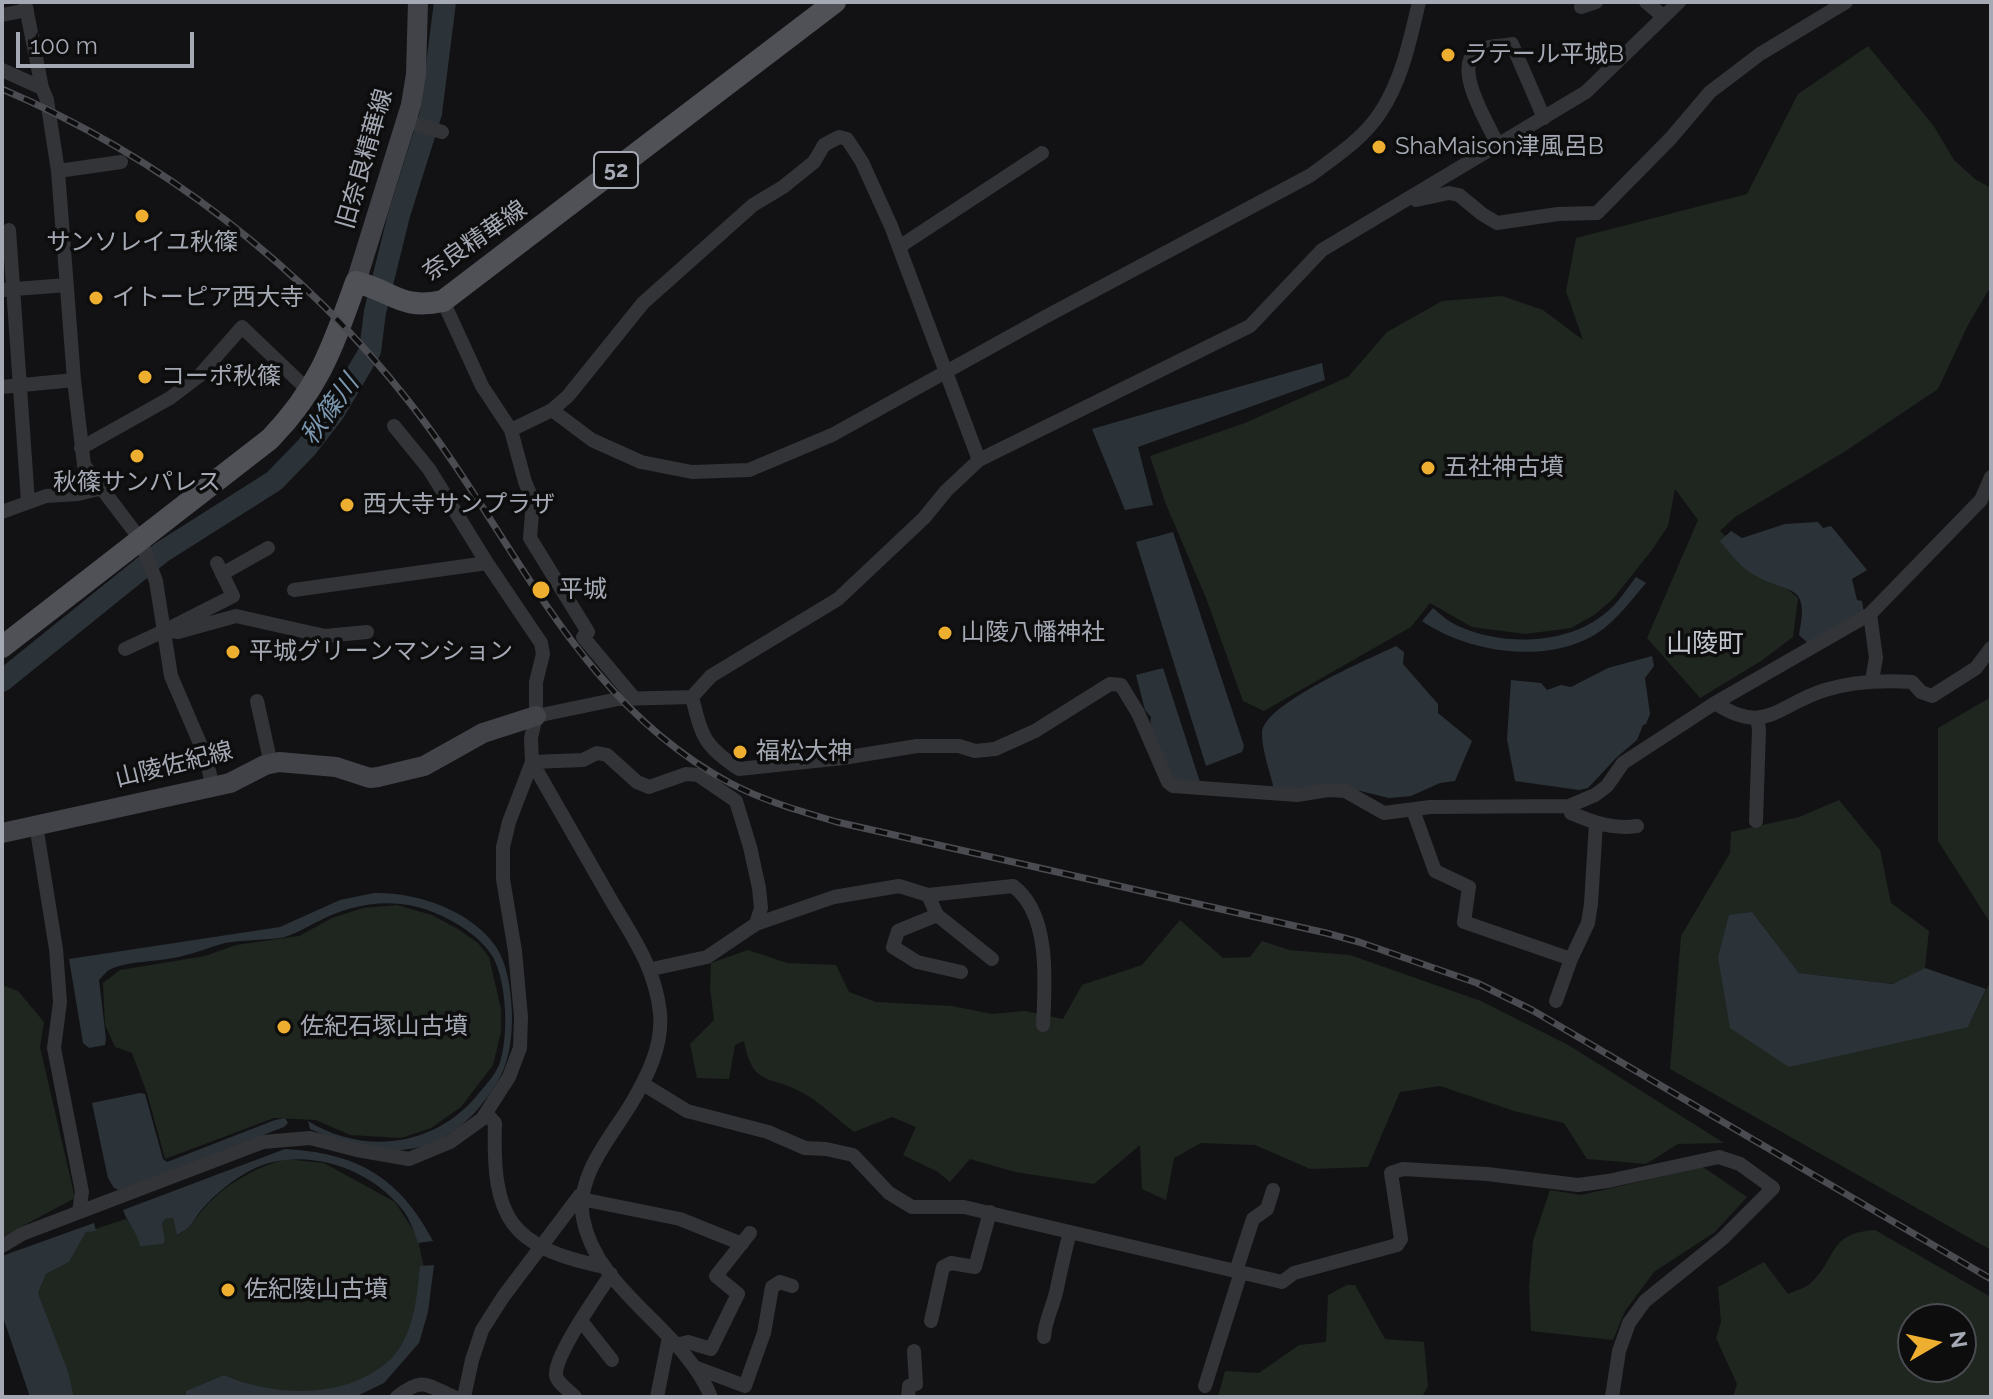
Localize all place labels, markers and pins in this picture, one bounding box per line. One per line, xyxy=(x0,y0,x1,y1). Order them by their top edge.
place label: ラテール平城B xyxy=(1464,41,1624,69)
marker: ラテール平城B xyxy=(1439,46,1457,64)
place label: ShaMaison津風呂B xyxy=(1395,133,1604,161)
marker: ShaMaison津風呂B xyxy=(1370,138,1388,156)
marker: サンソレイユ秋篠 xyxy=(133,207,151,225)
place label: サンソレイユ秋篠 xyxy=(46,229,238,257)
place label: イトーピア西大寺 xyxy=(112,284,304,312)
marker: イトーピア西大寺 xyxy=(87,289,105,307)
place label: コーポ秋篠 xyxy=(161,363,281,391)
marker: コーポ秋篠 xyxy=(136,368,154,386)
marker: 秋篠サンパレス xyxy=(128,447,146,465)
place label: 五社神古墳 xyxy=(1444,454,1564,482)
marker: 五社神古墳 xyxy=(1419,459,1437,477)
place label: 秋篠サンパレス xyxy=(53,469,221,497)
place label: 西大寺サンプラザ xyxy=(363,491,555,519)
marker: 西大寺サンプラザ xyxy=(338,496,356,514)
place label: 平城 xyxy=(559,576,607,604)
marker: 平城 xyxy=(530,579,552,601)
place label: 山陵八幡神社 xyxy=(961,619,1105,647)
marker: 山陵八幡神社 xyxy=(936,624,954,642)
place label: 平城グリーンマンション xyxy=(249,638,513,666)
marker: 平城グリーンマンション xyxy=(224,643,242,661)
place label: 福松大神 xyxy=(756,738,852,766)
marker: 福松大神 xyxy=(731,743,749,761)
place label: 佐紀石塚山古墳 xyxy=(300,1013,468,1041)
marker: 佐紀石塚山古墳 xyxy=(275,1018,293,1036)
place label: 佐紀陵山古墳 xyxy=(244,1276,388,1304)
marker: 佐紀陵山古墳 xyxy=(219,1281,237,1299)

